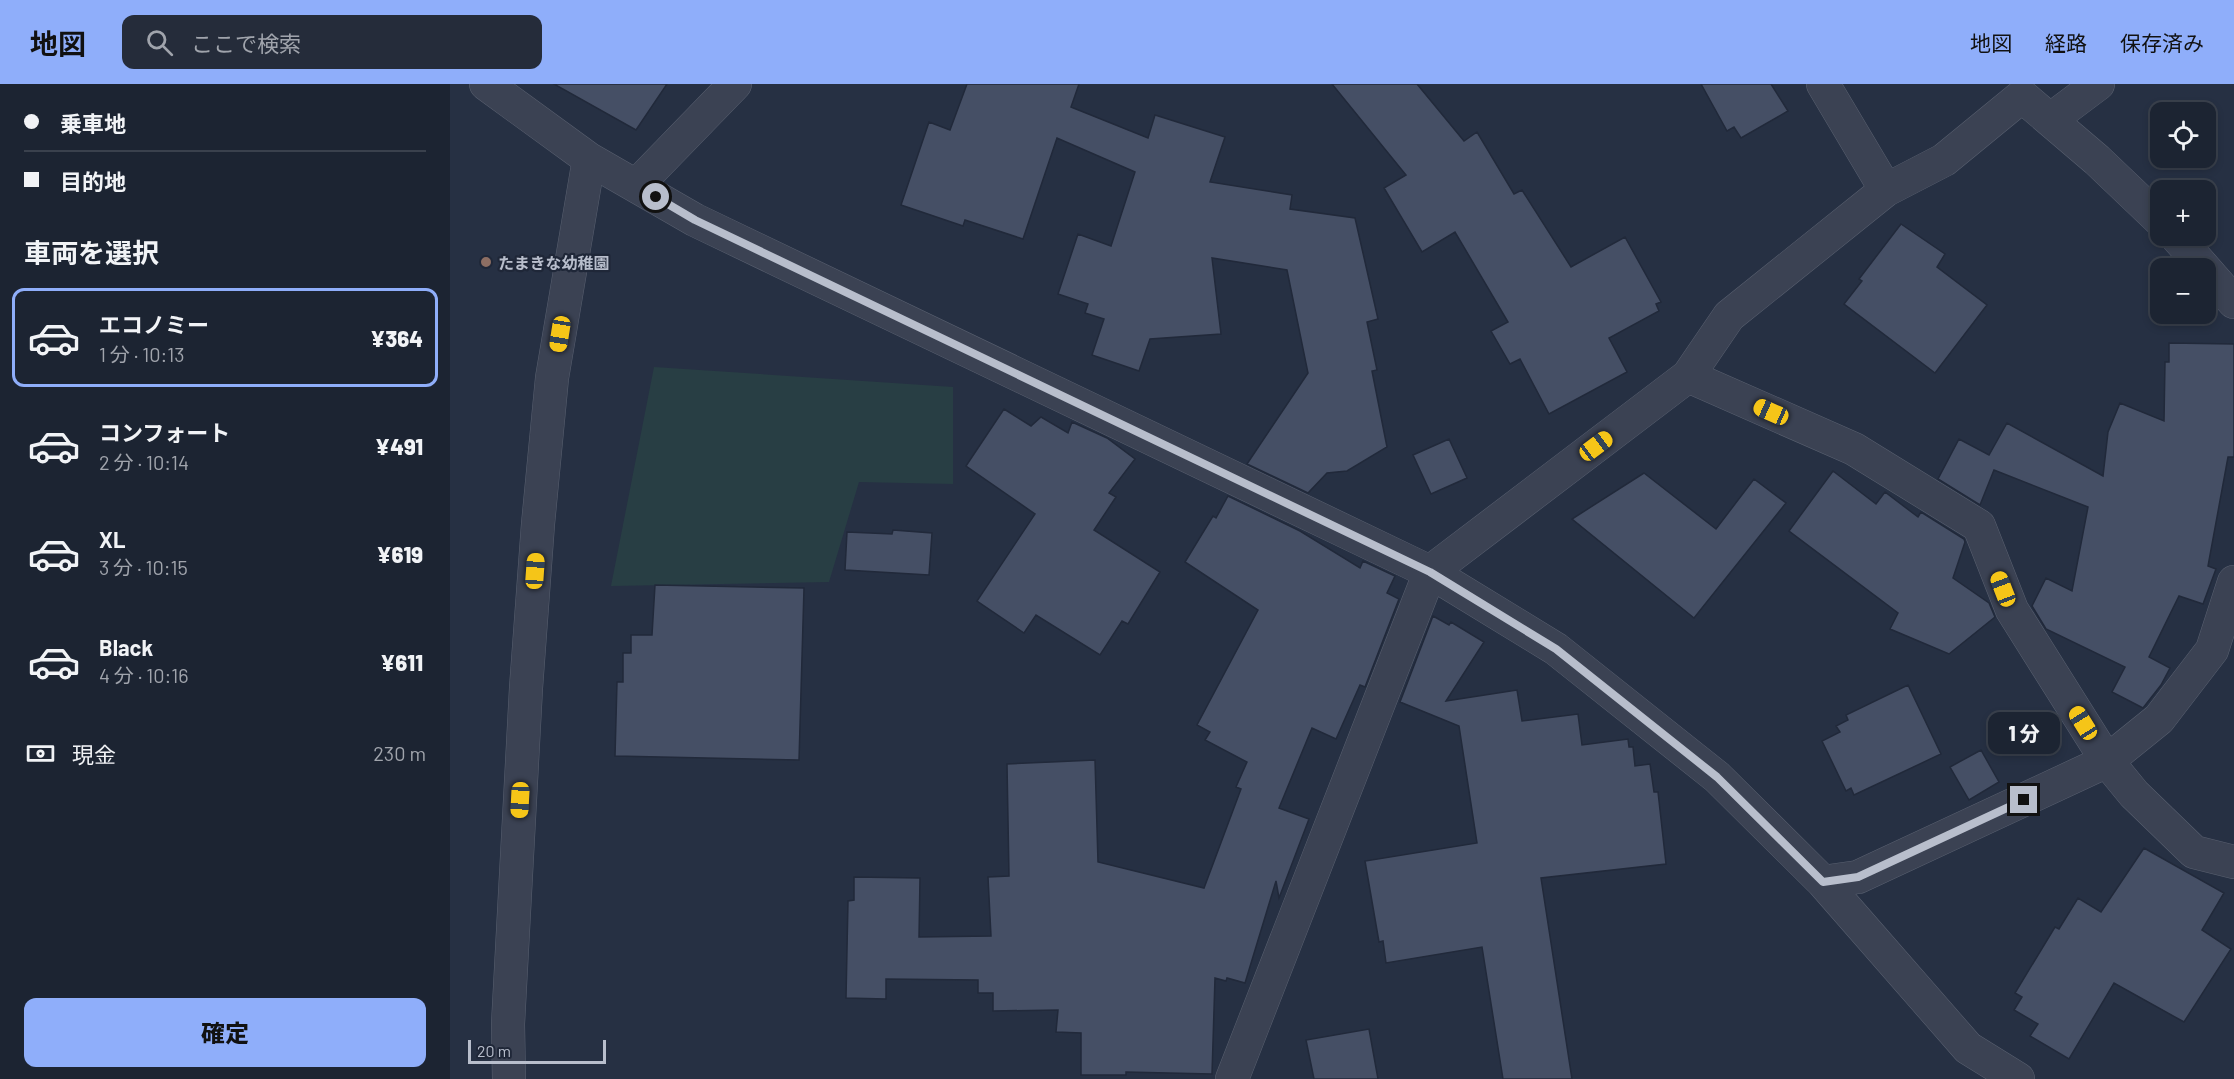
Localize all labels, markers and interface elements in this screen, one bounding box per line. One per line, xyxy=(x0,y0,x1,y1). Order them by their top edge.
search box xyxy=(122,15,542,69)
text: 地図 xyxy=(30,26,86,60)
icon: search xyxy=(143,26,176,59)
text: ここで検索 xyxy=(191,30,301,56)
text: 地図 xyxy=(1970,30,2012,55)
text: 経路 xyxy=(2045,30,2087,55)
text: 保存済み xyxy=(2120,30,2204,55)
map controls xyxy=(2150,102,2216,324)
button: locate xyxy=(2150,102,2216,168)
text: 乗車地 xyxy=(60,110,126,136)
text: 目的地 xyxy=(60,168,126,194)
button: + xyxy=(2150,180,2216,246)
route start xyxy=(642,183,669,210)
text: 車両を選択 xyxy=(24,236,159,268)
place label: たまきな幼稚園 xyxy=(498,253,610,272)
marker: たまきな幼稚園 xyxy=(479,255,493,269)
button: − xyxy=(2150,258,2216,324)
icon: car xyxy=(27,311,81,365)
text: エコノミー xyxy=(99,311,209,337)
car xyxy=(548,315,572,353)
text: ¥364 xyxy=(370,325,423,351)
text: 1 分 · 10:13 xyxy=(99,342,185,366)
car xyxy=(1751,396,1791,428)
icon: car xyxy=(27,419,81,473)
text: コンフォート xyxy=(99,419,230,445)
car xyxy=(1576,428,1616,464)
text: ¥491 xyxy=(375,433,423,459)
text: 2 分 · 10:14 xyxy=(99,450,189,474)
text: XL xyxy=(99,526,125,552)
icon: car xyxy=(27,527,81,581)
text: ¥619 xyxy=(376,541,423,567)
car xyxy=(525,552,545,590)
text: 3 分 · 10:15 xyxy=(99,555,188,579)
car xyxy=(1988,569,2018,609)
text: Black xyxy=(99,634,153,660)
icon: car xyxy=(27,635,81,689)
text: ¥611 xyxy=(380,649,423,675)
text: 4 分 · 10:16 xyxy=(99,663,189,687)
car xyxy=(2066,703,2100,743)
callout: 1 分 xyxy=(1988,713,2060,755)
text: 1 分 xyxy=(2008,721,2040,745)
icon: cash xyxy=(24,737,57,770)
text: 現金 xyxy=(72,741,116,767)
text: 230 m xyxy=(373,741,426,765)
car xyxy=(510,782,530,818)
route end xyxy=(2010,786,2037,813)
button: 確定 xyxy=(24,998,426,1067)
scale bar xyxy=(468,1037,606,1064)
text: 20 m xyxy=(477,1041,511,1060)

